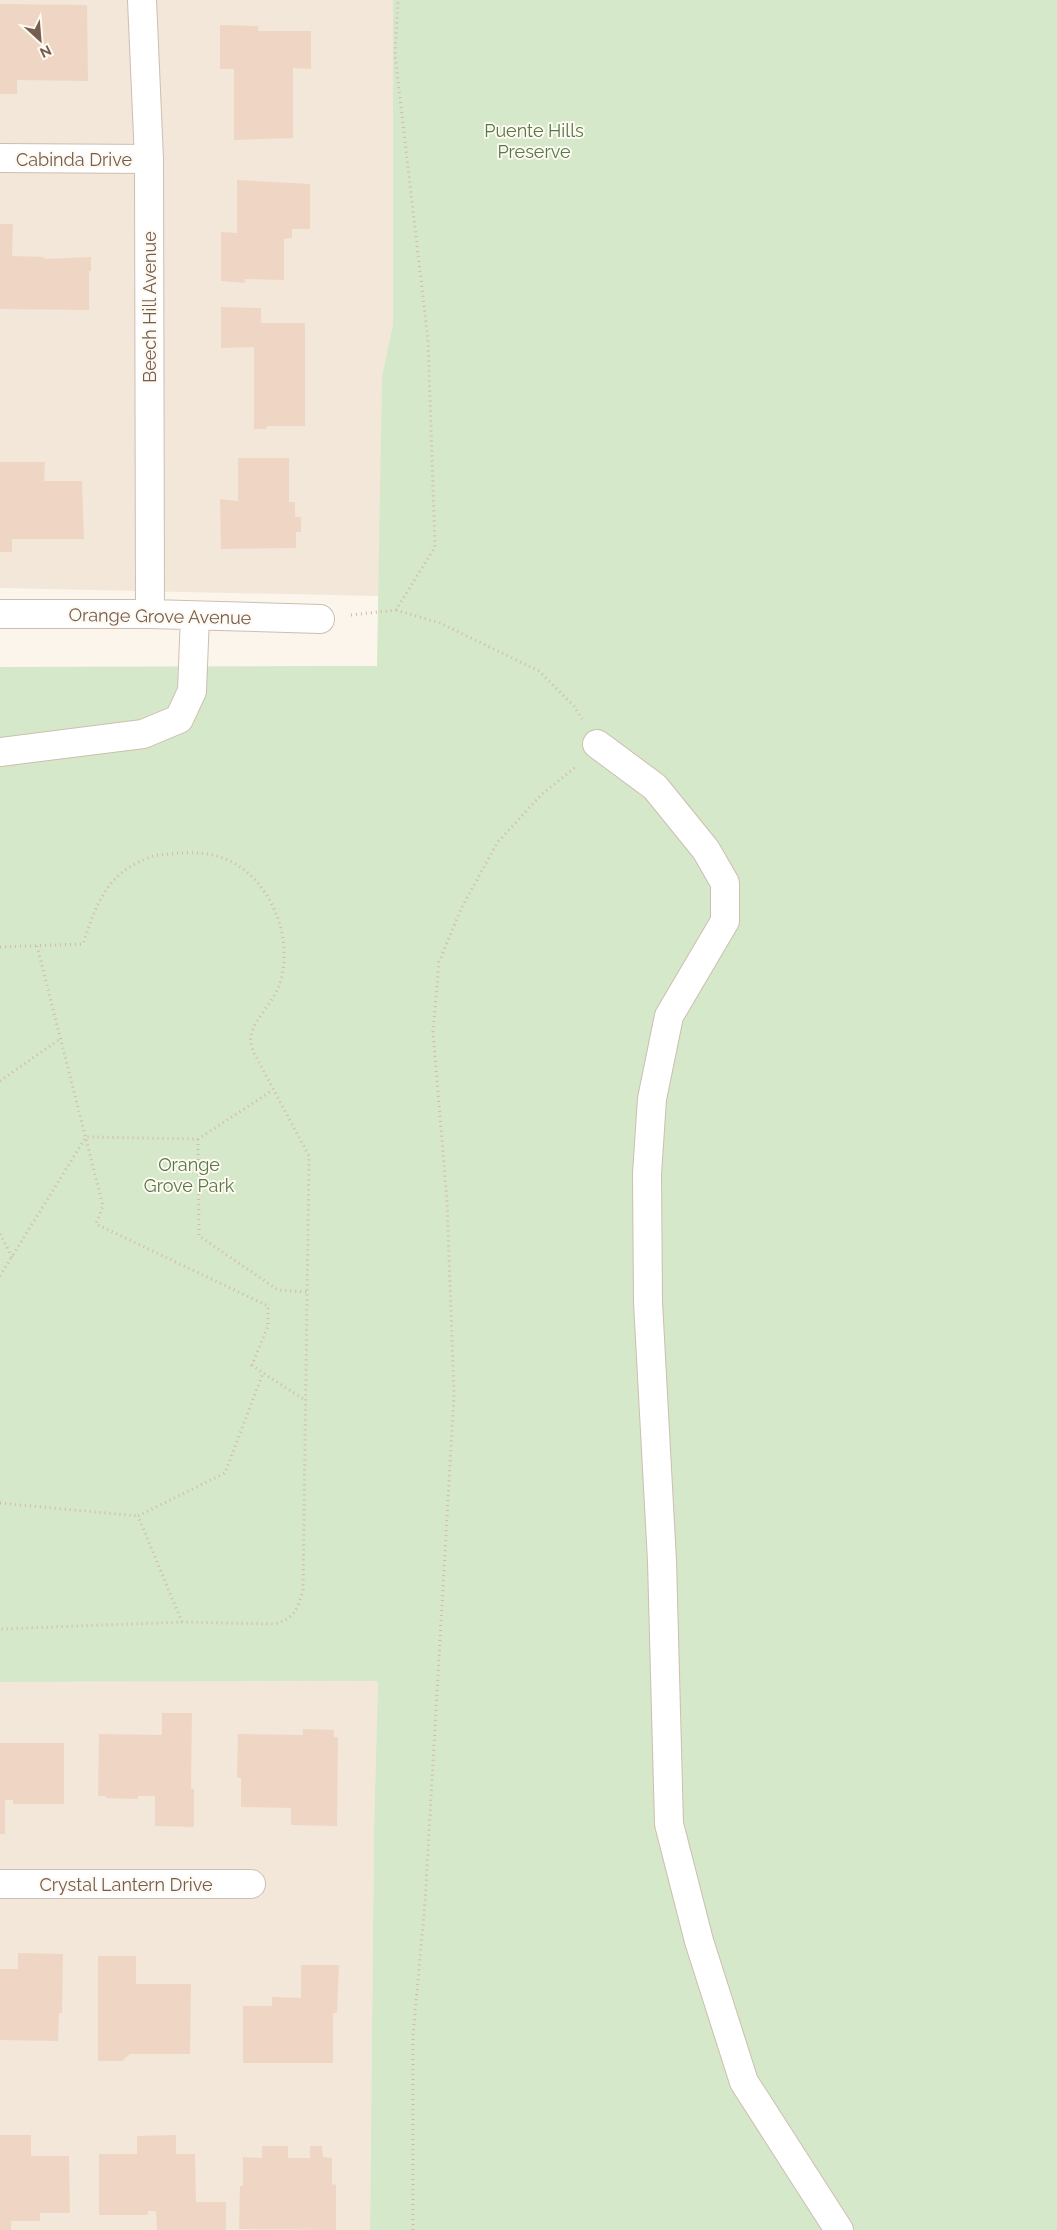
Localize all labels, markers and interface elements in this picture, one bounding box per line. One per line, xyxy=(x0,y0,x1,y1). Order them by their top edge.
north arrow xyxy=(15,15,65,65)
text: N xyxy=(37,42,54,61)
park label: Puente Hills Preserve xyxy=(484,120,584,162)
street label: Cabinda Drive xyxy=(16,149,133,170)
street label: Beech Hill Avenue xyxy=(139,231,160,383)
street label: Orange Grove Avenue xyxy=(69,604,252,628)
park label: Orange Grove Park xyxy=(144,1154,235,1196)
street label: Crystal Lantern Drive xyxy=(39,1874,213,1895)

